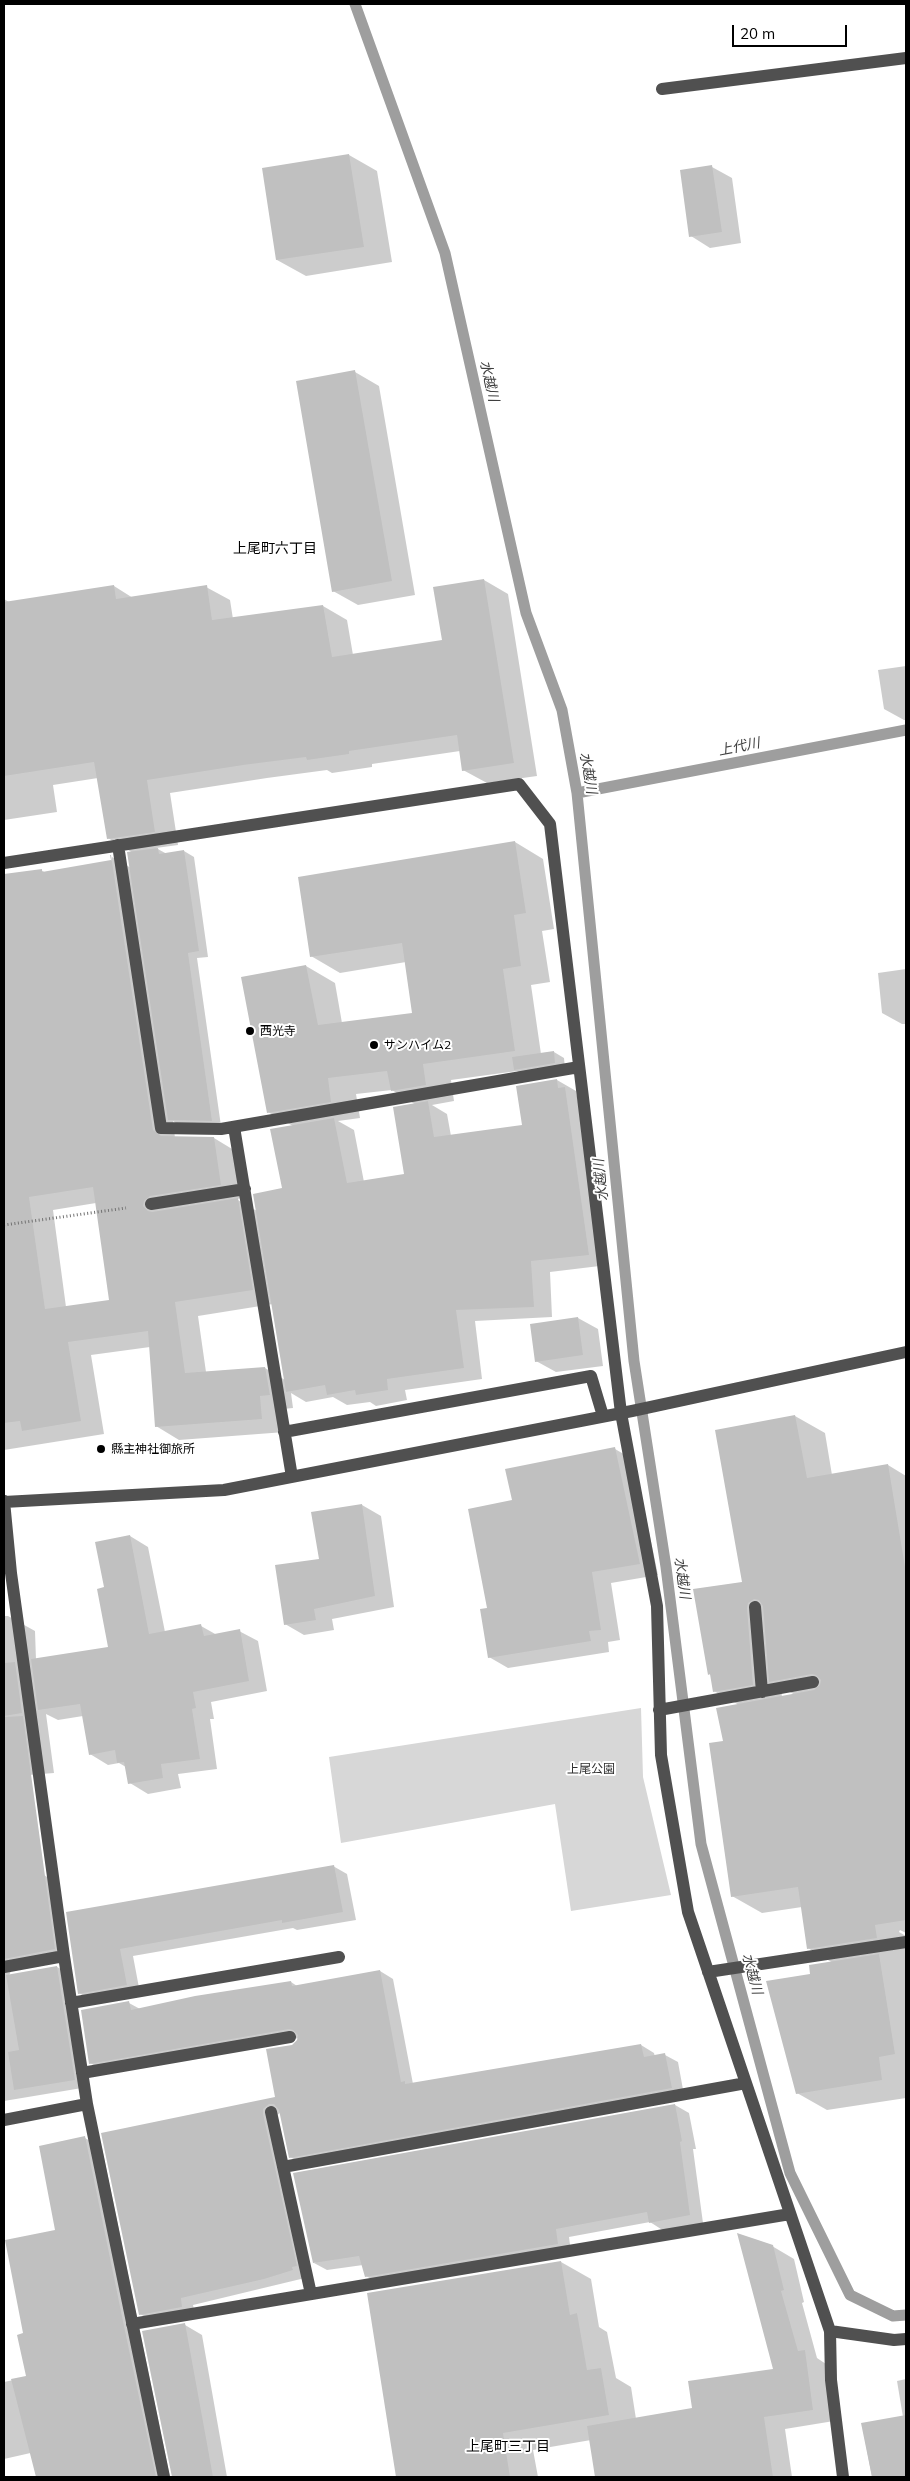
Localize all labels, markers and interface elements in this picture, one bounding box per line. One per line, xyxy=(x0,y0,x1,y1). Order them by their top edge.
scale bar xyxy=(735,15,850,47)
text: 20 m xyxy=(740,24,775,43)
water label: 水越川 xyxy=(476,359,502,403)
district label: 上尾町六丁目 xyxy=(233,541,317,557)
water label: 上代川 xyxy=(717,735,761,759)
water label: 水越川 xyxy=(576,751,600,795)
place label: 西光寺 xyxy=(260,1024,296,1038)
marker: 西光寺 xyxy=(244,1025,256,1037)
place label: サンハイム2 xyxy=(384,1038,451,1052)
marker: サンハイム2 xyxy=(368,1039,380,1051)
water label: 水越川 xyxy=(590,1158,612,1202)
place label: 縣主神社御旅所 xyxy=(111,1442,195,1456)
marker: 縣主神社御旅所 xyxy=(95,1443,107,1455)
water label: 水越川 xyxy=(671,1556,693,1600)
park label: 上尾公園 xyxy=(567,1762,615,1776)
water label: 水越川 xyxy=(738,1952,766,1996)
district label: 上尾町三丁目 xyxy=(466,2439,550,2455)

